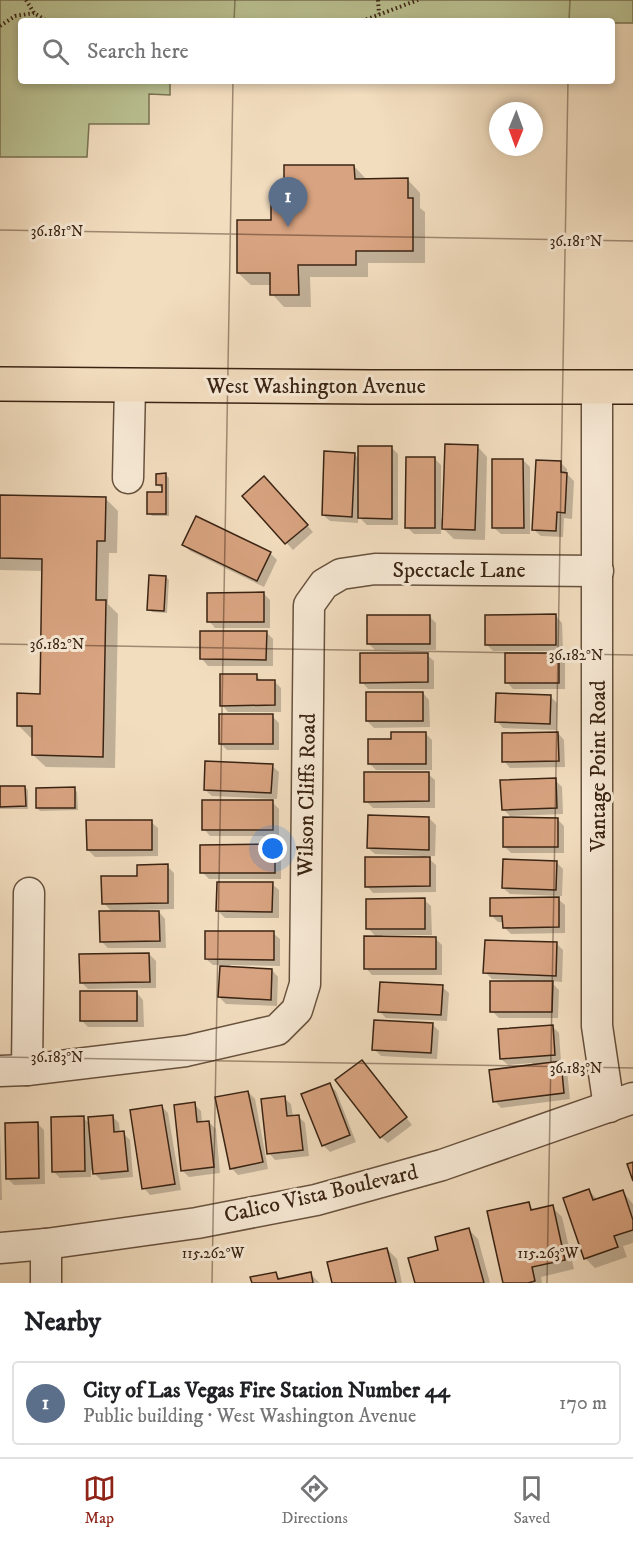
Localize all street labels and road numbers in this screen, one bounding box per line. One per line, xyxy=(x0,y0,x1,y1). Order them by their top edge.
street label: West Washington Avenue xyxy=(205,373,426,400)
street label: Spectacle Lane xyxy=(392,557,526,584)
street label: Vantage Point Road xyxy=(585,680,612,853)
street label: Wilson Cliffs Road xyxy=(292,713,322,878)
street label: Calico Vista Boulevard xyxy=(221,1159,421,1229)

